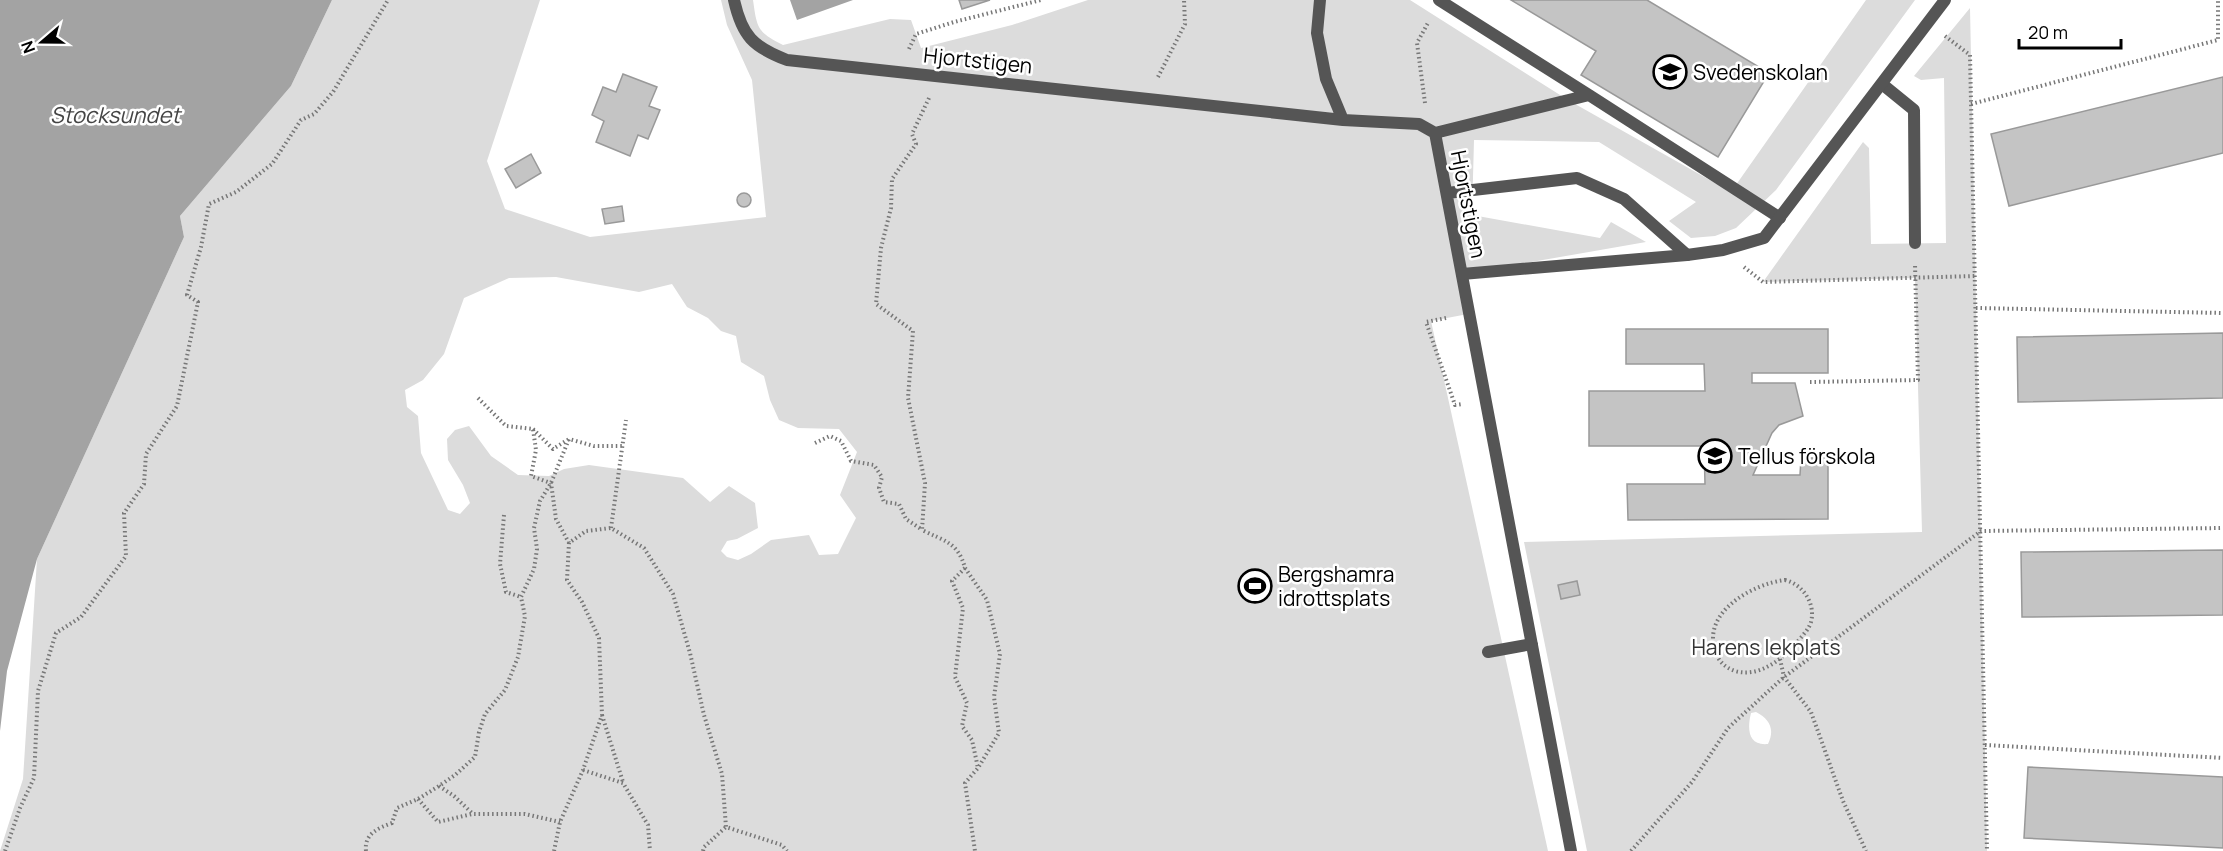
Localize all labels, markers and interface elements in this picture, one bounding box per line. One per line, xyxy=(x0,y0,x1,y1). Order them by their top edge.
north arrow xyxy=(12,12,72,72)
scale bar xyxy=(2019,12,2121,50)
text: 20 m xyxy=(2028,20,2068,44)
text: N xyxy=(16,38,40,56)
street label: Hjortstigen xyxy=(922,40,1034,80)
school or university icon: Svedenskolan xyxy=(1652,54,1688,90)
place label: Svedenskolan xyxy=(1693,58,1828,86)
water label: Stocksundet xyxy=(50,100,182,130)
street label: Hjortstigen xyxy=(1445,148,1493,260)
school or university icon: Tellus förskola xyxy=(1697,438,1733,474)
place label: Tellus förskola xyxy=(1738,442,1875,470)
place label: Bergshamra idrottsplats xyxy=(1278,560,1395,612)
sports icon: Bergshamra idrottsplats xyxy=(1237,568,1273,604)
park label: Harens lekplats xyxy=(1691,633,1841,661)

